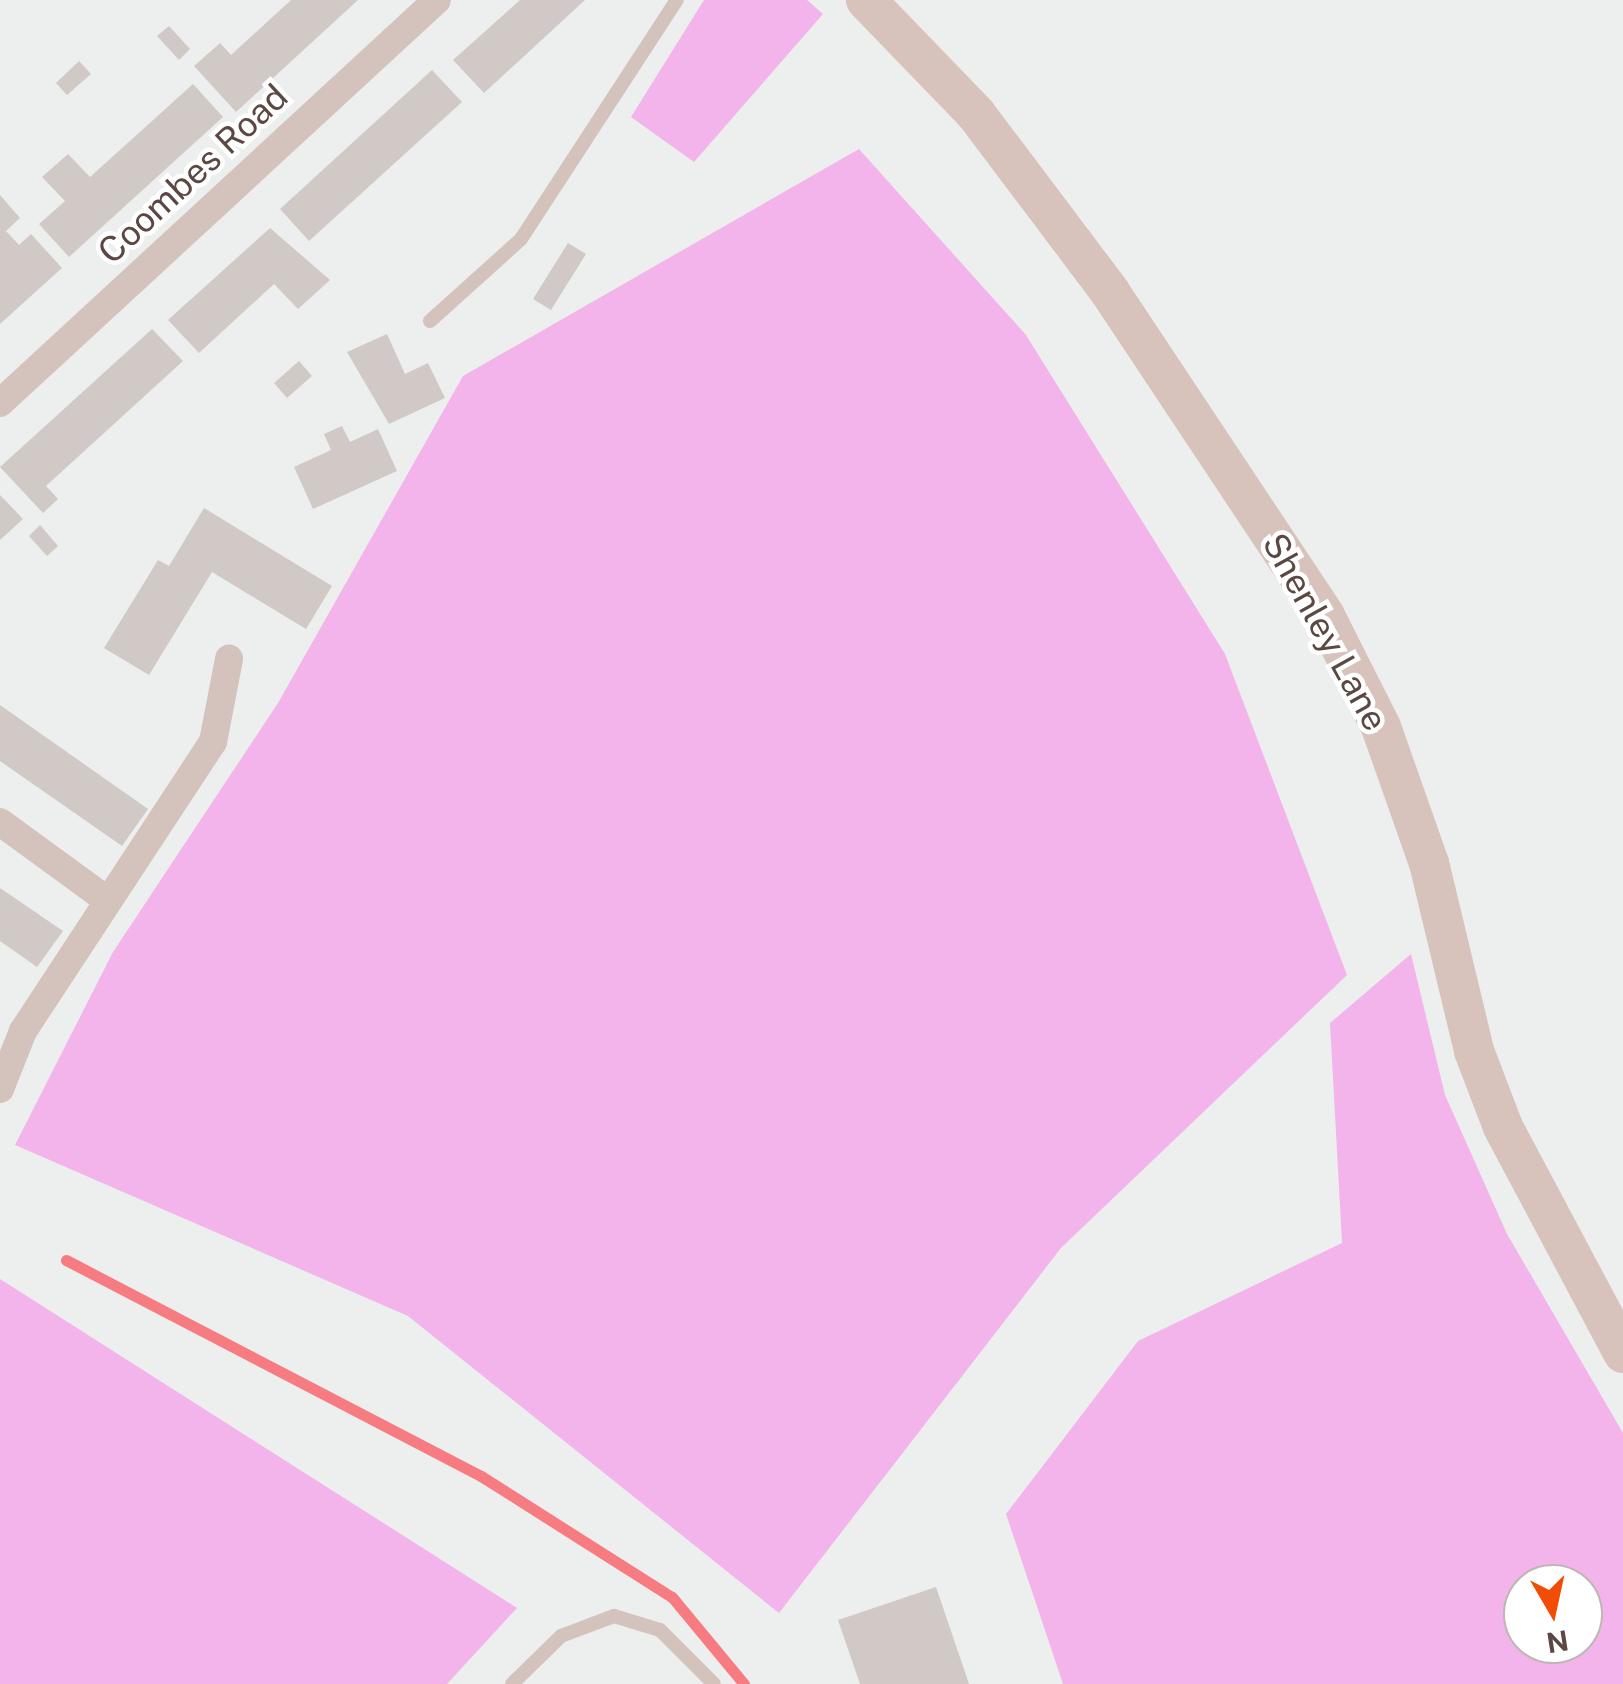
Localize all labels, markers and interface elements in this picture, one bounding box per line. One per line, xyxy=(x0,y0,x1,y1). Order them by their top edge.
street label: Coombes Road xyxy=(90,76,296,272)
street label: Shenley Lane xyxy=(1253,526,1397,738)
north arrow xyxy=(1503,1564,1603,1664)
text: N xyxy=(1544,1624,1571,1660)

